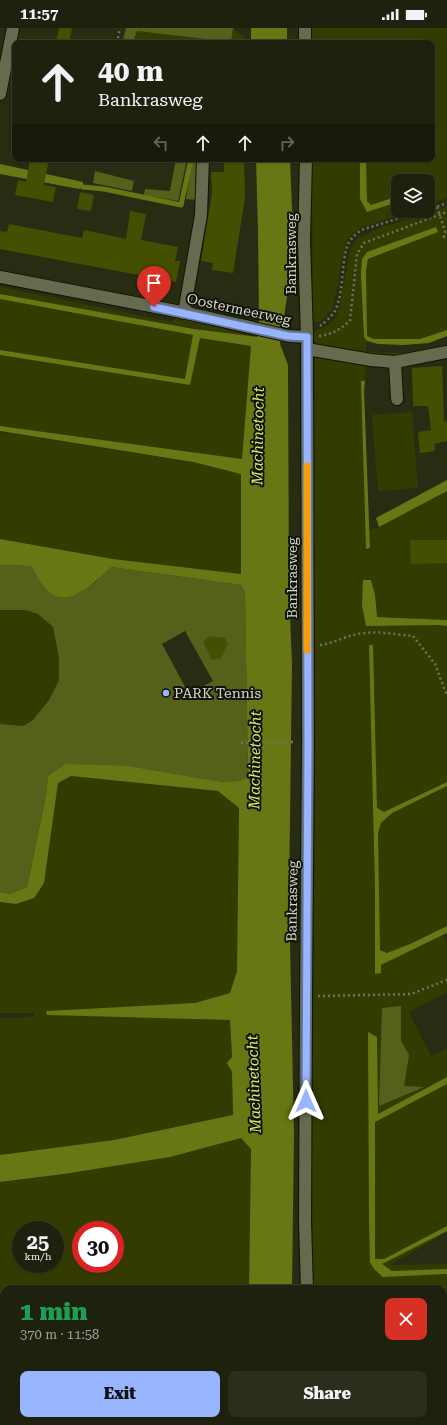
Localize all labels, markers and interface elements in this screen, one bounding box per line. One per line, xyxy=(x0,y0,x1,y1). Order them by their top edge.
text: 11:57 xyxy=(20,5,58,23)
text: 40 m xyxy=(98,55,163,88)
icon: ahead xyxy=(32,56,84,108)
text: Bankrasweg xyxy=(98,89,202,110)
icon: left xyxy=(150,132,172,154)
icon: ahead xyxy=(192,132,214,154)
icon: ahead xyxy=(234,132,256,154)
icon: right xyxy=(276,132,298,154)
map controls xyxy=(391,174,435,218)
button: layers xyxy=(391,174,435,218)
street label: Bankrasweg xyxy=(283,213,299,295)
pin xyxy=(137,266,171,307)
icon: arrive xyxy=(143,272,165,294)
street label: Oostermeerweg xyxy=(185,290,293,328)
water label: Machinetocht xyxy=(248,386,268,486)
street label: Bankrasweg xyxy=(284,537,300,619)
place label: PARK Tennis xyxy=(174,685,261,701)
marker: PARK Tennis xyxy=(161,688,171,698)
water label: Machinetocht xyxy=(245,710,265,810)
street label: Bankrasweg xyxy=(283,860,301,942)
water label: Machinetocht xyxy=(243,1034,265,1134)
position arrow xyxy=(285,1080,327,1122)
speed limit sign: 30 xyxy=(72,1221,124,1273)
text: 25 xyxy=(27,1230,49,1254)
text: km/h xyxy=(25,1251,51,1262)
text: 1 min xyxy=(20,1298,87,1326)
button: close xyxy=(385,1298,427,1340)
text: 370 m · 11:58 xyxy=(20,1327,99,1342)
button: Exit xyxy=(20,1371,220,1417)
button: Share xyxy=(228,1371,427,1417)

